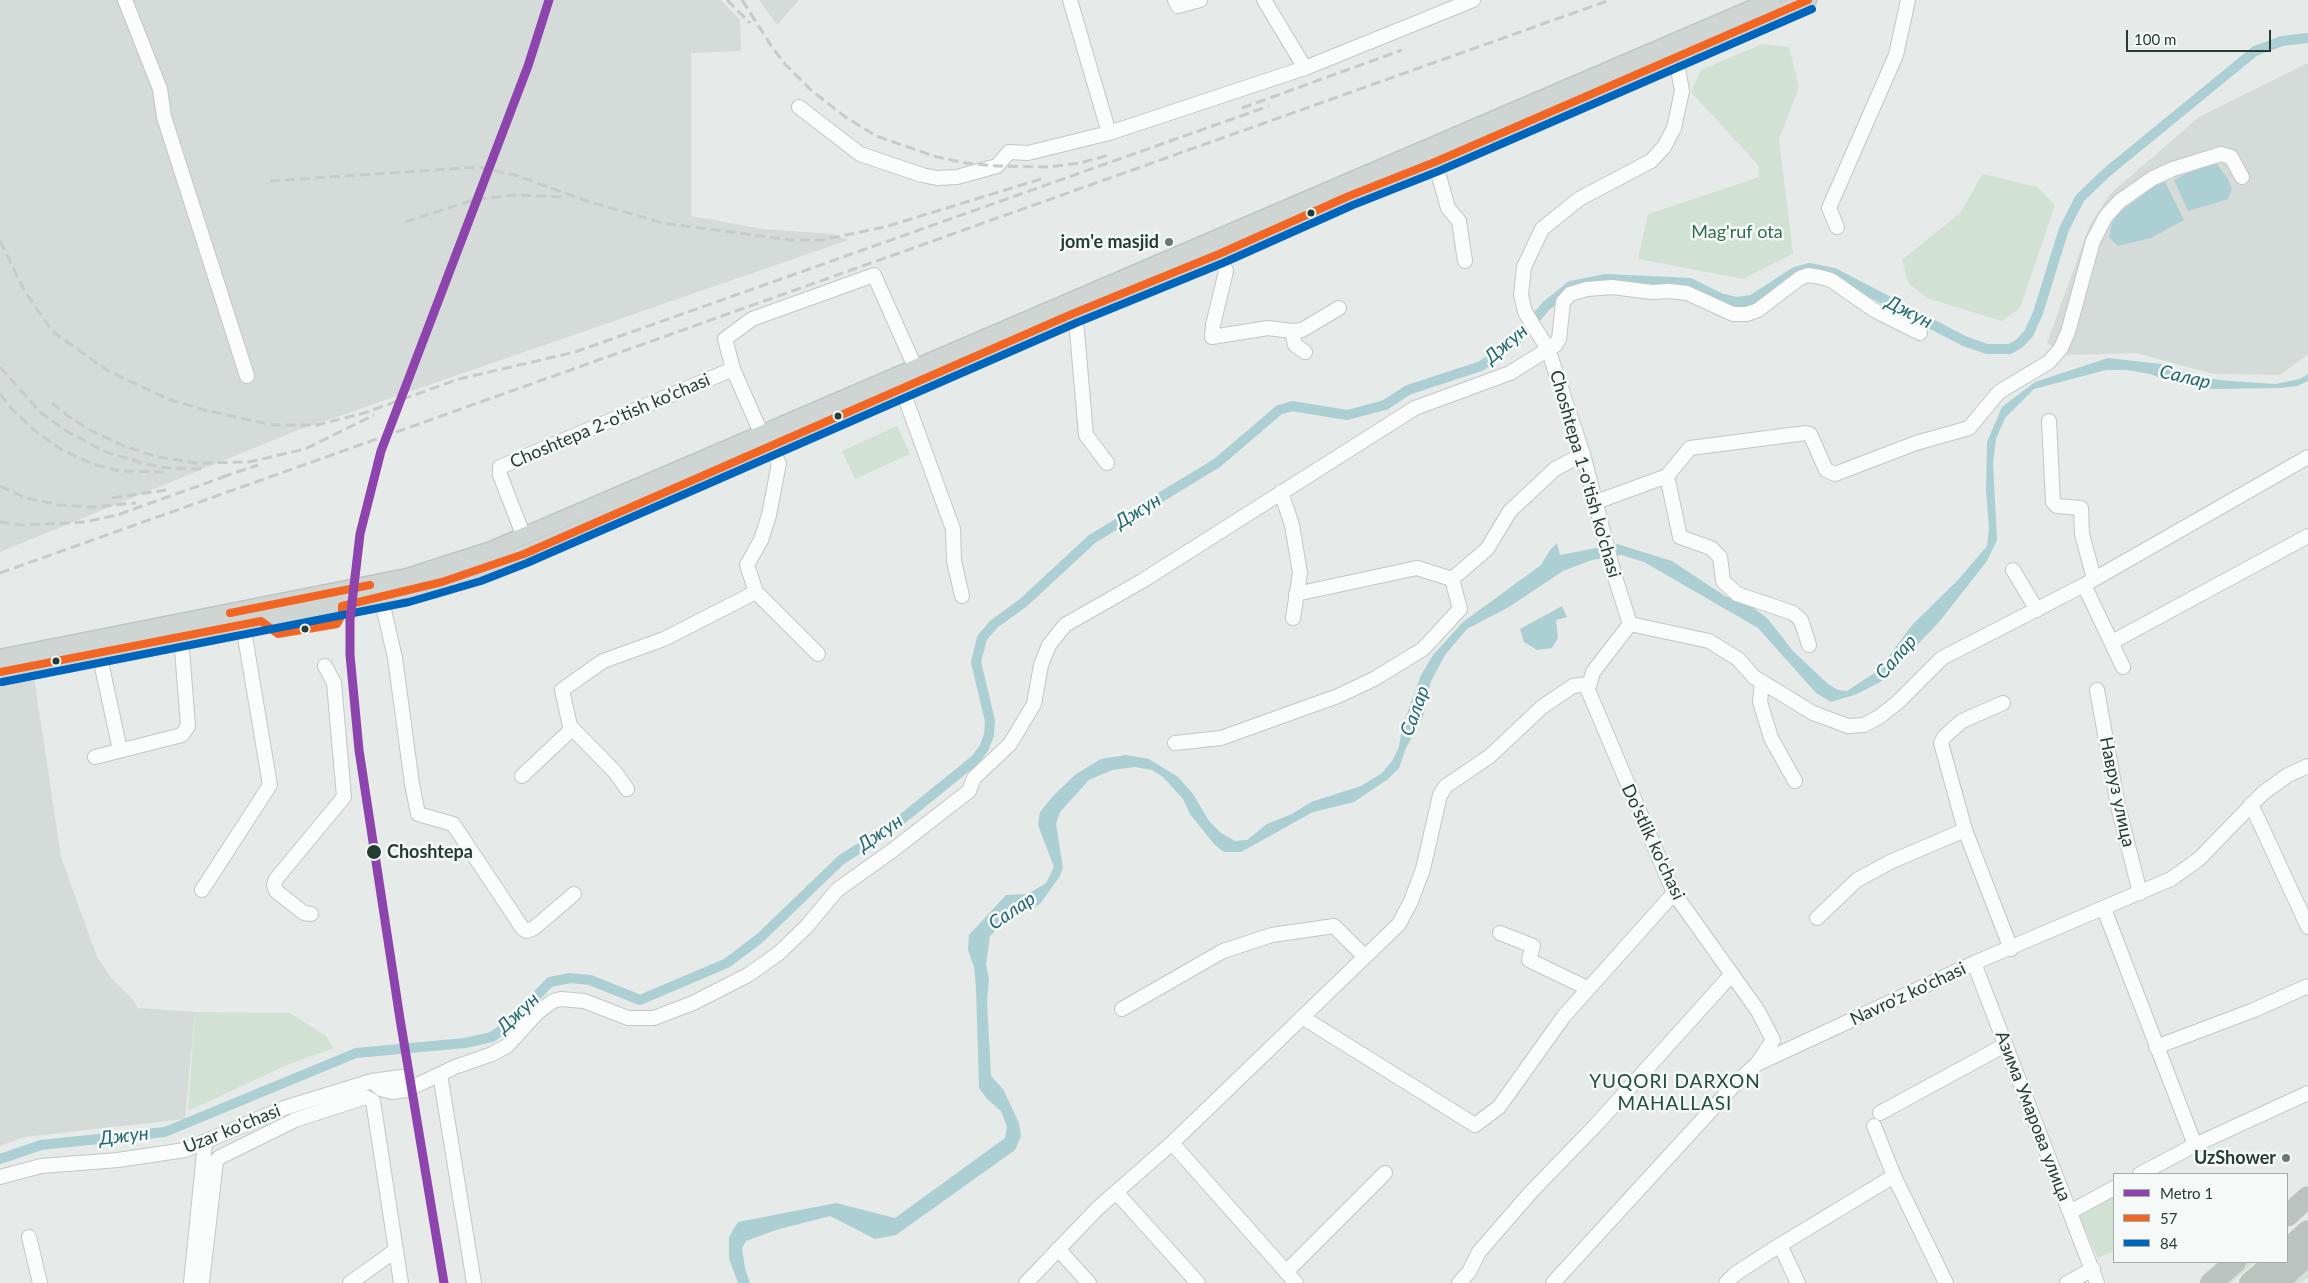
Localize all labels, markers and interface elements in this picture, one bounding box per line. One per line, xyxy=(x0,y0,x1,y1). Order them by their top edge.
scale bar xyxy=(2128,20,2273,52)
text: 100 m xyxy=(2134,30,2176,48)
unlabelled marker xyxy=(1306,208,1316,218)
park label: Mag'ruf ota xyxy=(1691,221,1783,243)
place label: jom'e masjid xyxy=(1060,231,1159,253)
marker: jom'e masjid xyxy=(1163,236,1175,248)
water label: Джун xyxy=(1882,291,1936,333)
water label: Джун xyxy=(1480,319,1532,369)
water label: Салар xyxy=(2157,360,2213,394)
street label: Choshtepa 1-o'tish ko'chasi xyxy=(1545,368,1625,580)
street label: Choshtepa 2-o'tish ko'chasi xyxy=(507,369,713,473)
unlabelled marker xyxy=(833,411,843,421)
water label: Джун xyxy=(1111,488,1165,534)
unlabelled marker xyxy=(300,624,310,634)
water label: Салар xyxy=(1871,630,1921,684)
unlabelled marker xyxy=(51,656,61,666)
water label: Салар xyxy=(1395,683,1435,739)
street label: Навруз улица xyxy=(2095,735,2139,849)
street label: Do'stlik ko'chasi xyxy=(1617,781,1689,903)
water label: Джун xyxy=(853,810,907,856)
place label: Choshtepa xyxy=(387,841,473,863)
marker: Choshtepa xyxy=(365,843,383,861)
water label: Салар xyxy=(984,887,1040,935)
street label: Navro'z ko'chasi xyxy=(1847,958,1969,1030)
water label: Джун xyxy=(492,988,544,1038)
street label: Азима Умарова улица xyxy=(1991,1028,2075,1204)
district label: YUQORI DARXON MAHALLASI xyxy=(1588,1071,1762,1115)
street label: Uzar ko'chasi xyxy=(180,1100,284,1158)
water label: Джун xyxy=(98,1122,150,1150)
place label: UzShower xyxy=(2194,1147,2276,1169)
marker: UzShower xyxy=(2280,1152,2292,1164)
legend xyxy=(2113,1173,2288,1263)
text: Metro 1 xyxy=(2160,1184,2213,1202)
text: 57 xyxy=(2160,1209,2177,1227)
text: 84 xyxy=(2160,1234,2177,1252)

